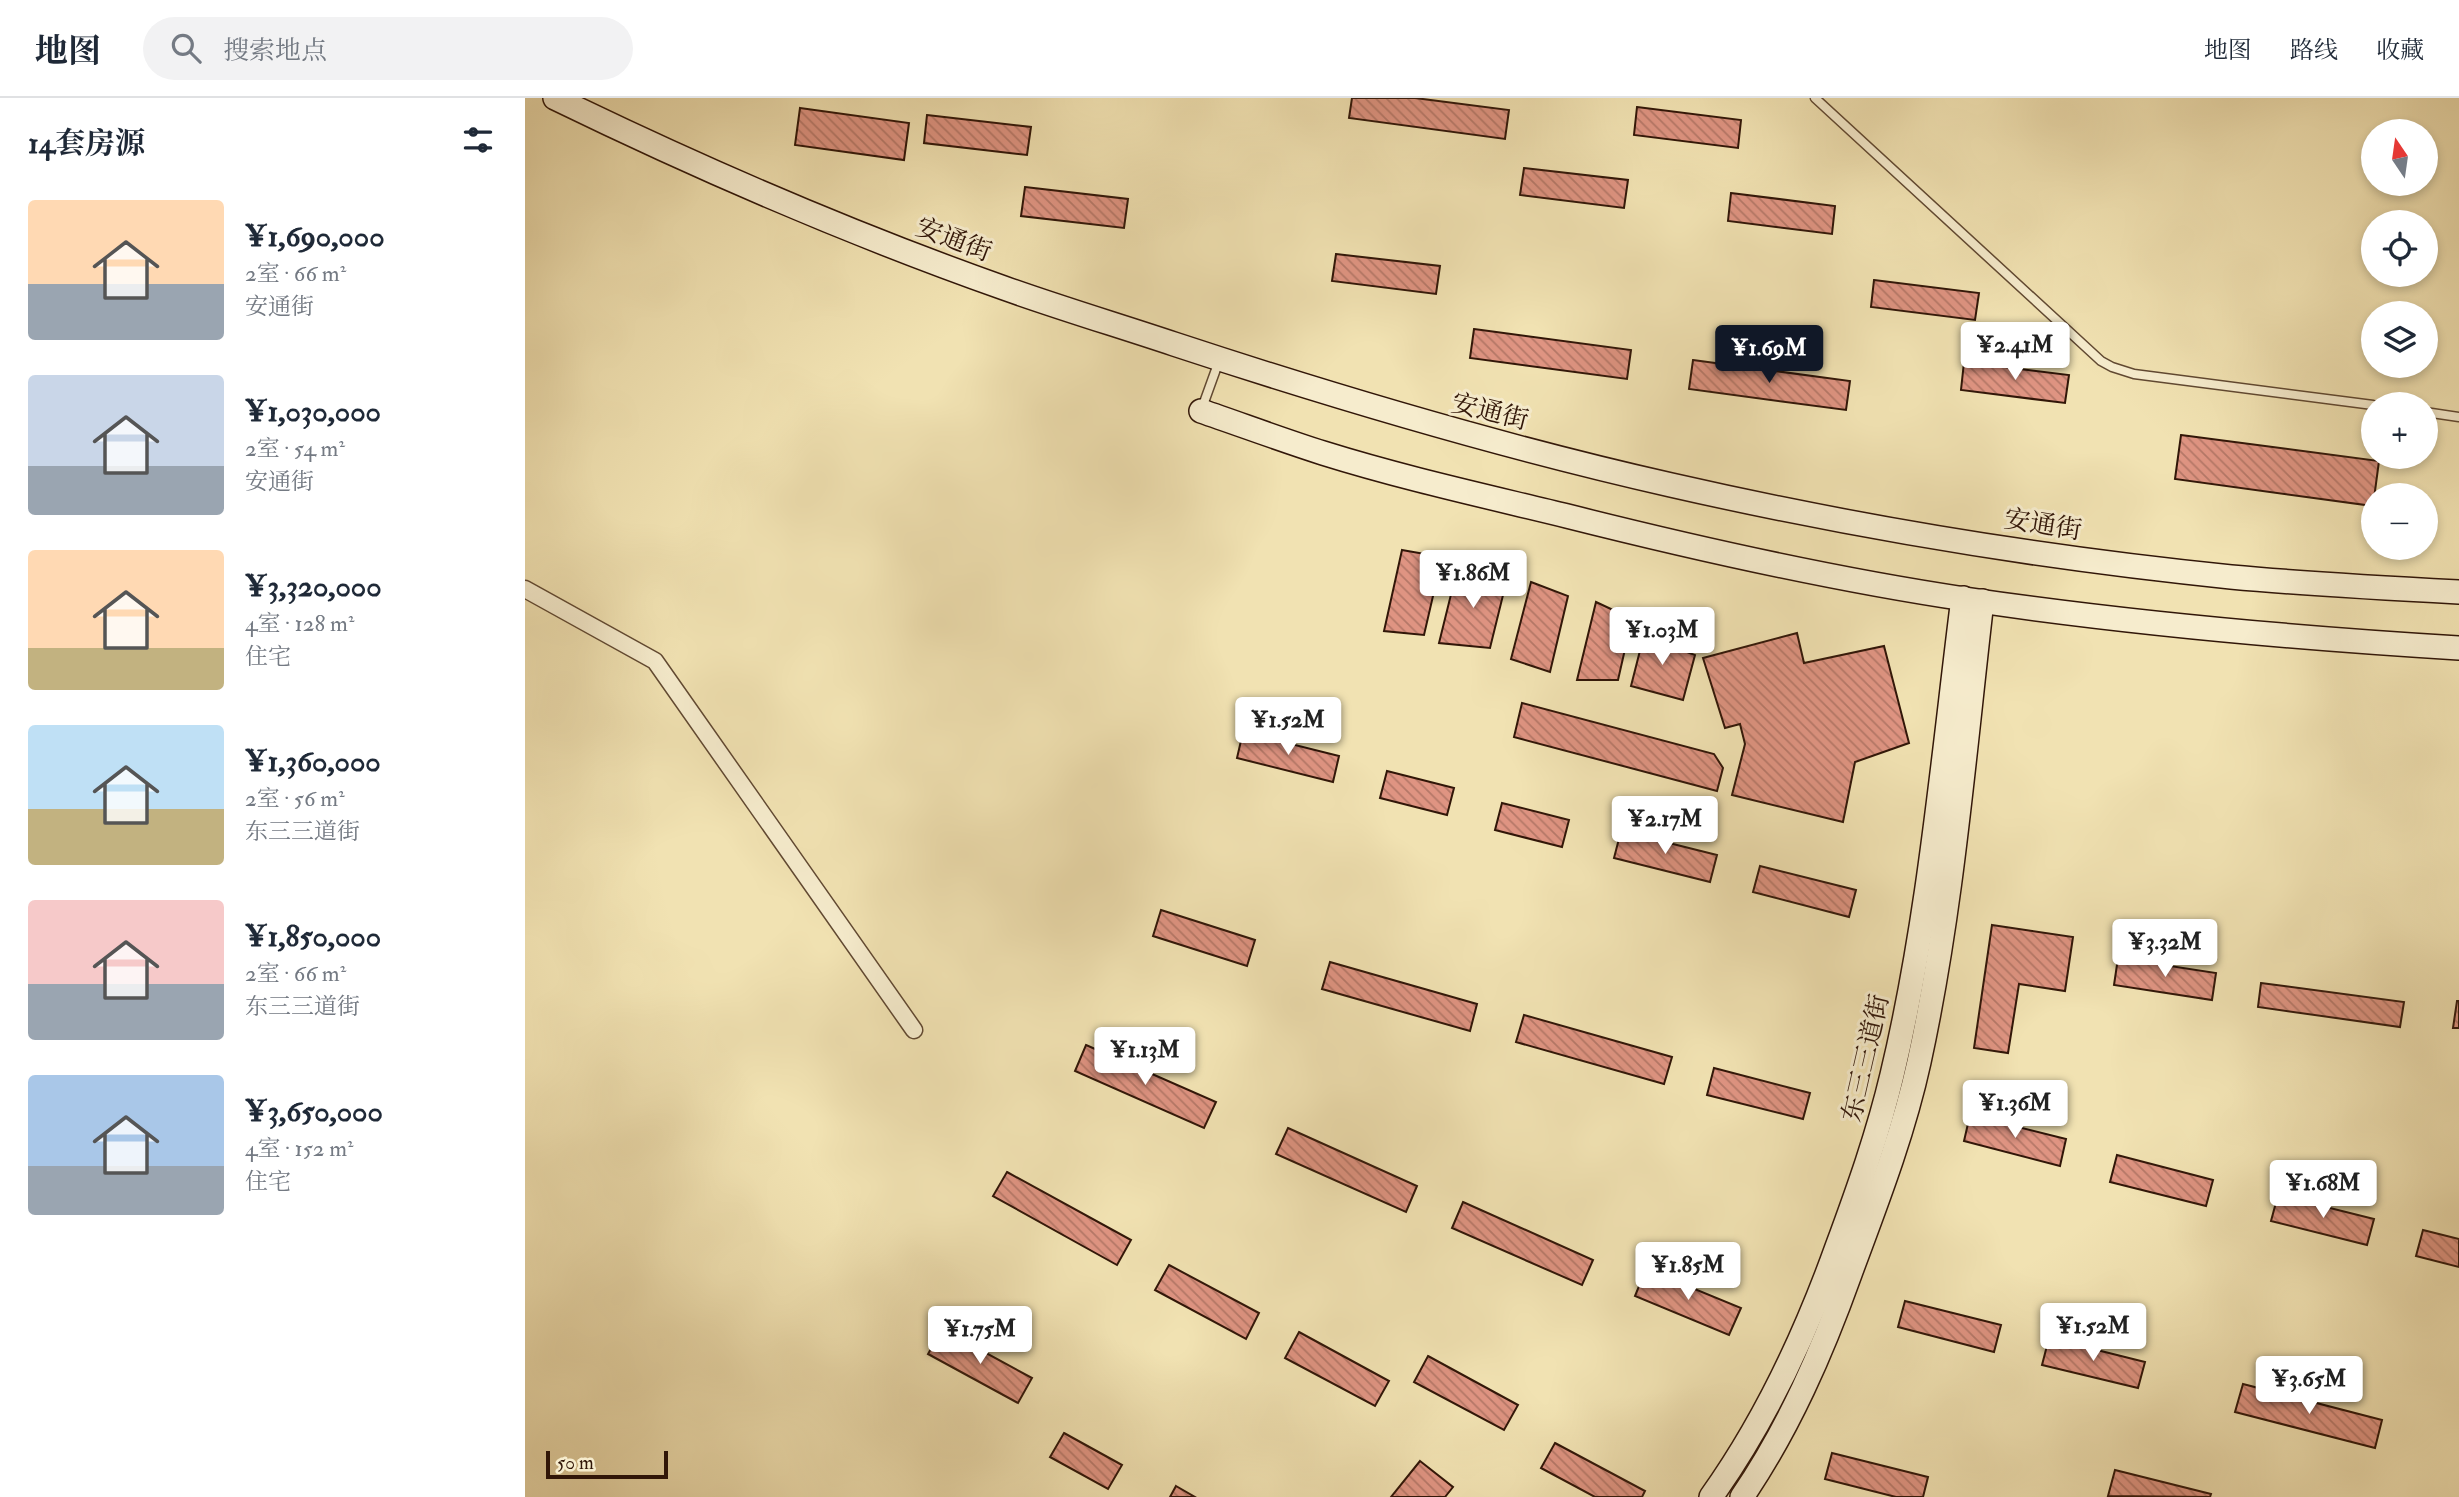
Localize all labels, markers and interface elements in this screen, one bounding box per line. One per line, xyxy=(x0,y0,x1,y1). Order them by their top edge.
search box xyxy=(143,17,633,80)
icon: search xyxy=(167,29,205,67)
text: 地图 xyxy=(35,31,101,72)
text: 搜索地点 xyxy=(223,35,327,67)
text: 地图 xyxy=(2204,35,2252,66)
text: 路线 xyxy=(2290,35,2338,66)
text: 收藏 xyxy=(2376,35,2424,66)
north arrow xyxy=(2361,119,2438,196)
map controls xyxy=(2361,119,2438,560)
icon: filters xyxy=(459,121,497,159)
text: 14套房源 xyxy=(28,125,145,162)
button: locate xyxy=(2361,210,2438,287)
street label: 安通街 xyxy=(911,211,996,269)
text: ¥1,690,000 xyxy=(245,218,385,255)
icon: home xyxy=(84,228,168,312)
text: 2室 · 66 m² xyxy=(245,259,346,288)
text: 安通街 xyxy=(245,292,314,321)
button: layers xyxy=(2361,301,2438,378)
pin: ¥2.41M xyxy=(1958,322,2072,382)
pin: ¥1.69M xyxy=(1712,326,1826,385)
text: ¥2.41M xyxy=(1977,330,2053,359)
text: ¥1.69M xyxy=(1731,333,1807,362)
street label: 安通街 xyxy=(1448,387,1531,437)
button: + xyxy=(2361,392,2438,469)
text: ¥1,030,000 xyxy=(245,393,381,430)
icon: home xyxy=(84,403,168,487)
text: 2室 · 54 m² xyxy=(245,434,345,463)
text: 安通街 xyxy=(245,467,314,496)
button: − xyxy=(2361,483,2438,560)
street label: 安通街 xyxy=(2002,503,2084,547)
pin: ¥1.86M xyxy=(1416,550,1530,610)
text: ¥1.86M xyxy=(1436,558,1510,587)
text: ¥3,320,000 xyxy=(245,568,382,605)
icon: home xyxy=(84,578,168,662)
pin: ¥1.03M xyxy=(1605,608,1719,667)
text: 4室 · 128 m² xyxy=(245,609,354,638)
text: ¥1.03M xyxy=(1626,615,1698,644)
text: 住宅 xyxy=(245,642,291,671)
pin: ¥1.52M xyxy=(1231,698,1345,757)
text: ¥1.52M xyxy=(1251,705,1325,734)
text: ¥1,360,000 xyxy=(245,743,381,780)
icon: home xyxy=(84,753,168,837)
text: 2室 · 56 m² xyxy=(245,784,345,813)
pin: ¥2.17M xyxy=(1608,796,1722,856)
text: ¥2.17M xyxy=(1628,804,1702,833)
text: 东三三道街 xyxy=(245,817,360,846)
text: ¥1,850,000 xyxy=(245,918,381,955)
pin: ¥3.32M xyxy=(2108,920,2222,979)
text: ¥3.32M xyxy=(2128,927,2202,956)
icon: home xyxy=(84,928,168,1012)
text: 2室 · 66 m² xyxy=(245,959,346,988)
street label: 东三三道街 xyxy=(1836,991,1896,1125)
text: 东三三道街 xyxy=(245,992,360,1021)
pin: ¥1.13M xyxy=(1088,1028,1202,1087)
text: ¥1.13M xyxy=(1110,1035,1180,1064)
pin: ¥1.36M xyxy=(1958,1080,2072,1140)
text: ¥1.36M xyxy=(1979,1088,2051,1117)
text: ¥3,650,000 xyxy=(245,1093,383,1130)
icon: home xyxy=(84,1103,168,1187)
text: 4室 · 152 m² xyxy=(245,1134,354,1163)
pin: ¥1.68M xyxy=(2266,1160,2380,1220)
text: 住宅 xyxy=(245,1167,291,1196)
text: ¥1.68M xyxy=(2286,1168,2360,1197)
pin: ¥1.85M xyxy=(1631,1242,1745,1302)
text: ¥1.85M xyxy=(1651,1250,1725,1279)
pin: ¥1.52M xyxy=(2036,1304,2150,1363)
pin: ¥1.75M xyxy=(923,1306,1037,1366)
text: ¥1.52M xyxy=(2056,1311,2130,1340)
text: ¥1.75M xyxy=(944,1314,1016,1343)
pin: ¥3.65M xyxy=(2252,1356,2366,1416)
text: ¥3.65M xyxy=(2272,1364,2346,1393)
scale bar xyxy=(546,1448,669,1480)
text: 50 m xyxy=(557,1451,594,1475)

